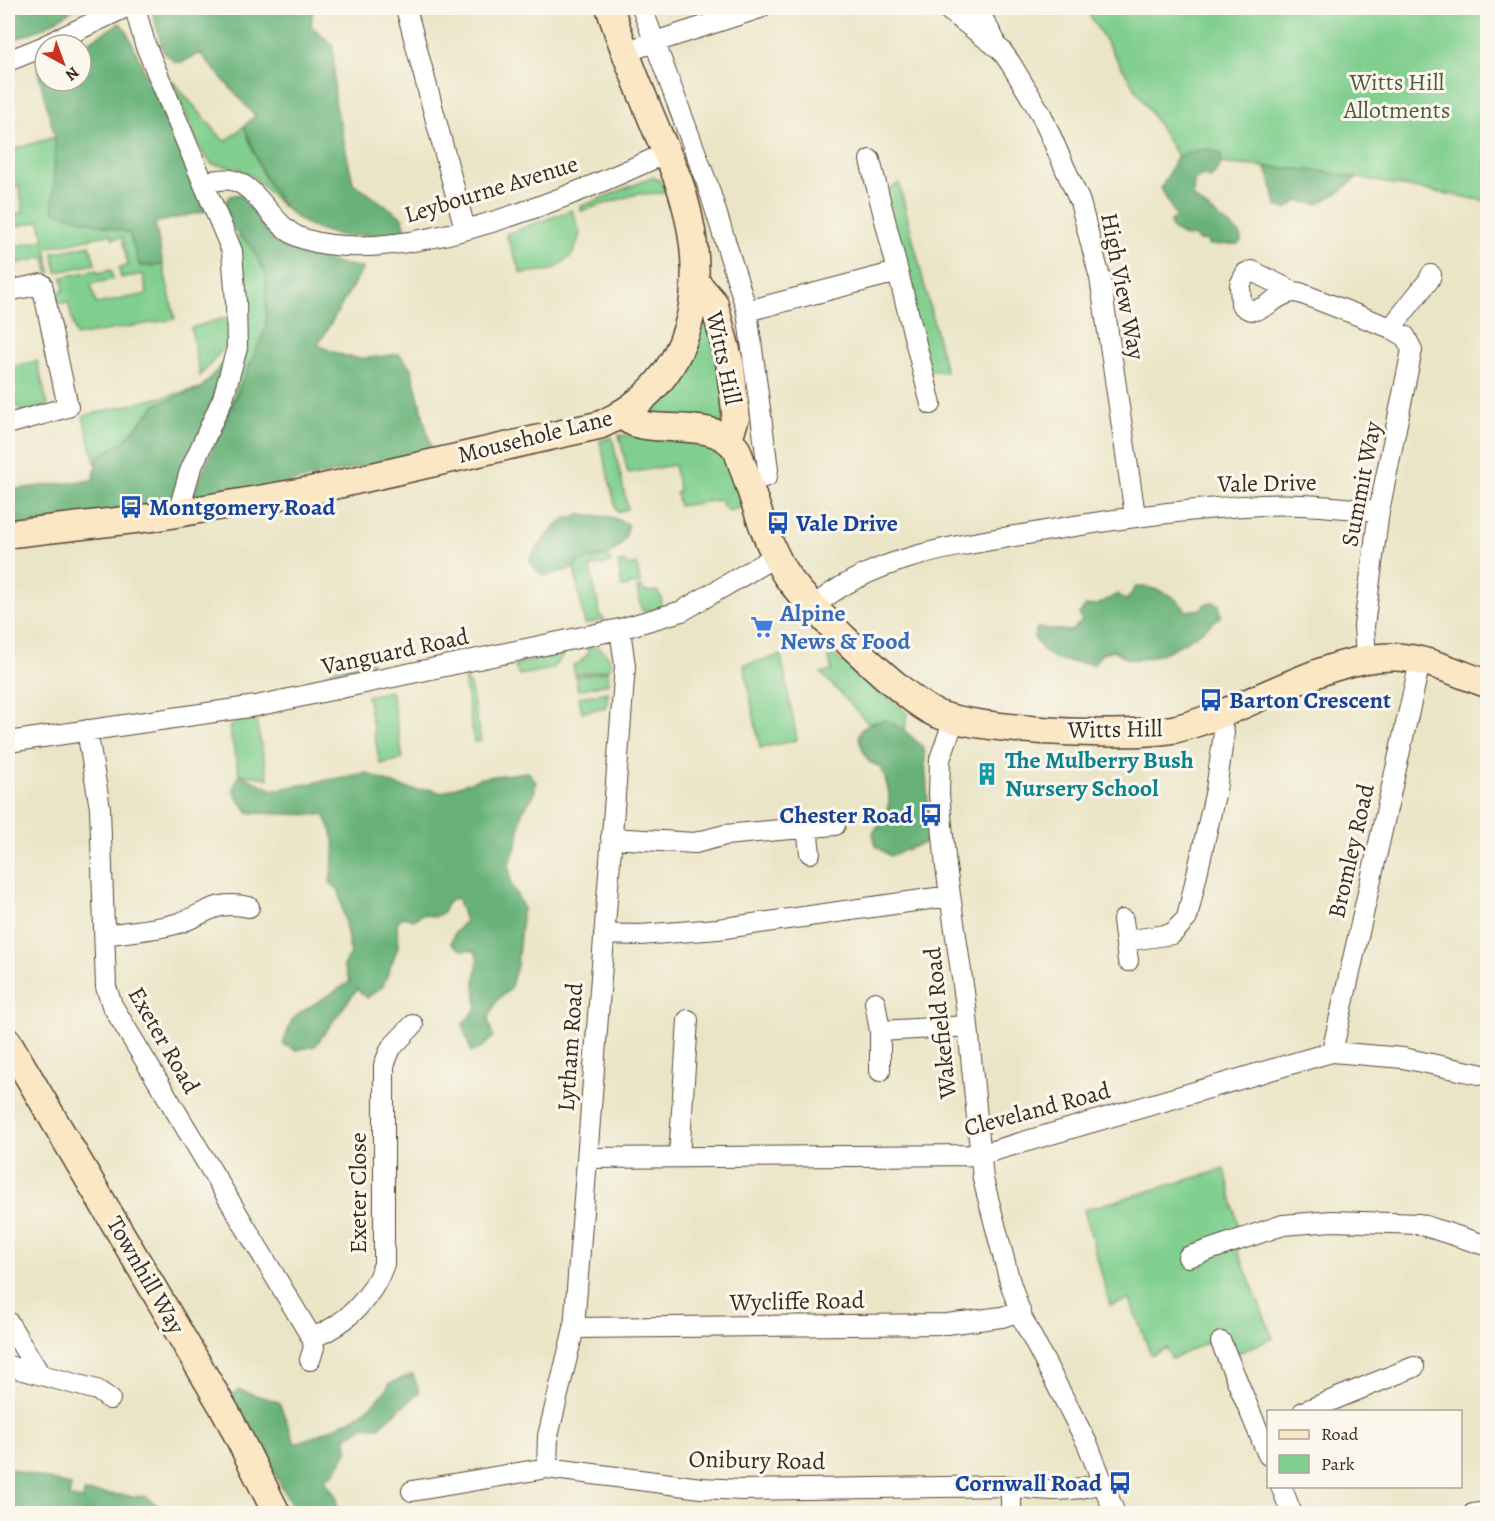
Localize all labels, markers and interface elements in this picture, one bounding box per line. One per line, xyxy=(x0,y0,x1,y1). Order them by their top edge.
north arrow xyxy=(33,33,93,93)
text: N xyxy=(60,61,84,86)
park label: Witts Hill Allotments xyxy=(1343,66,1450,126)
street label: Leybourne Avenue xyxy=(400,147,582,231)
street label: High View Way xyxy=(1093,210,1153,362)
street label: Witts Hill xyxy=(698,307,750,408)
street label: Mousehole Lane xyxy=(454,401,616,471)
street label: Summit Way xyxy=(1333,418,1389,549)
street label: Vale Drive xyxy=(1216,466,1317,500)
place label: Montgomery Road xyxy=(149,491,335,523)
bus stop icon: Montgomery Road xyxy=(118,494,144,520)
place label: Vale Drive xyxy=(795,507,898,539)
bus stop icon: Vale Drive xyxy=(765,510,791,536)
place label: Alpine News & Food xyxy=(779,597,911,657)
supermarket icon: Alpine News & Food xyxy=(749,614,775,640)
street label: Vanguard Road xyxy=(317,620,472,682)
place label: Barton Crescent xyxy=(1229,684,1391,716)
bus stop icon: Barton Crescent xyxy=(1198,687,1224,713)
street label: Witts Hill xyxy=(1066,712,1163,746)
place label: The Mulberry Bush Nursery School xyxy=(1005,744,1194,804)
building icon: The Mulberry Bush Nursery School xyxy=(974,761,1000,787)
street label: Bromley Road xyxy=(1320,781,1382,921)
place label: Chester Road xyxy=(780,799,913,831)
bus stop icon: Chester Road xyxy=(918,802,944,828)
street label: Wakefield Road xyxy=(916,946,964,1101)
street label: Exeter Road xyxy=(121,981,208,1099)
street label: Lytham Road xyxy=(550,981,590,1113)
street label: Cleveland Road xyxy=(960,1074,1114,1144)
street label: Exeter Close xyxy=(342,1132,374,1254)
street label: Townhill Way xyxy=(99,1210,193,1340)
street label: Wycliffe Road xyxy=(728,1284,865,1318)
legend xyxy=(1267,1410,1462,1488)
text: Road xyxy=(1321,1422,1359,1446)
street label: Onibury Road xyxy=(688,1443,826,1477)
text: Park xyxy=(1321,1452,1355,1476)
place label: Cornwall Road xyxy=(955,1467,1102,1499)
bus stop icon: Cornwall Road xyxy=(1107,1470,1133,1496)

